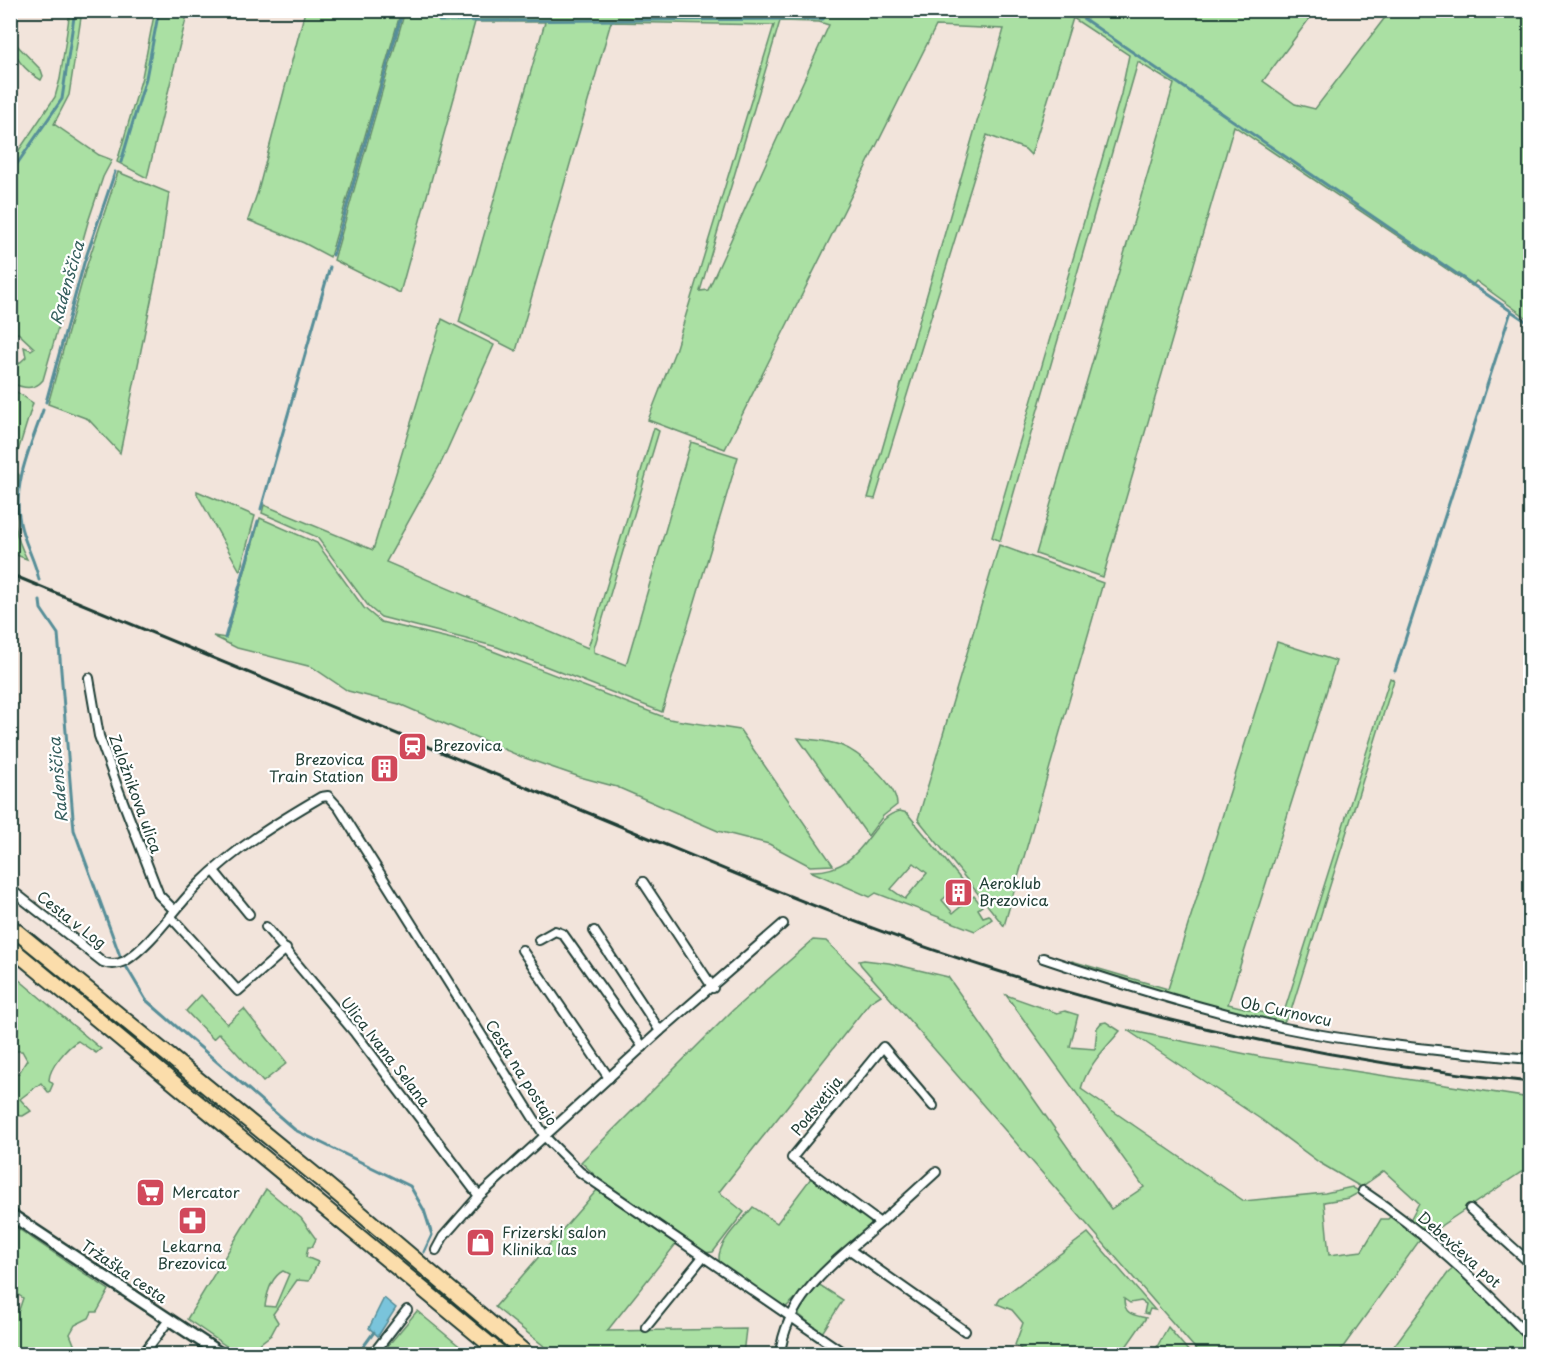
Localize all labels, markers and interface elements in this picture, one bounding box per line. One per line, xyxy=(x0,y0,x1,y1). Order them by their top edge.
water label: Radenščica xyxy=(43,237,90,327)
station icon: Brezovica xyxy=(396,730,428,762)
street label: Založnikova ulica xyxy=(104,731,169,857)
place label: Brezovica xyxy=(433,733,502,756)
water label: Radenščica xyxy=(41,735,73,824)
place label: Brezovica Train Station xyxy=(269,747,364,787)
building icon: Brezovica Train Station xyxy=(369,753,401,785)
place label: Aeroklub Brezovica xyxy=(979,871,1048,911)
building icon: Aeroklub Brezovica xyxy=(942,877,974,909)
street label: Cesta v Log xyxy=(32,884,112,953)
street label: Ob Curnovcu xyxy=(1239,990,1334,1031)
street label: Ulica Ivana Selana xyxy=(336,991,437,1112)
street label: Cesta na postajo xyxy=(480,1015,564,1130)
street label: Podsvetija xyxy=(785,1070,847,1140)
supermarket icon: Mercator xyxy=(135,1177,167,1209)
place label: Mercator xyxy=(172,1180,240,1203)
pharmacy icon: Lekarna Brezovica xyxy=(176,1204,208,1236)
street label: Debevčeva pot xyxy=(1413,1205,1507,1293)
place label: Frizerski salon Klinika las xyxy=(502,1220,606,1260)
shop icon: Frizerski salon Klinika las xyxy=(465,1226,497,1258)
street label: Tržaška cesta xyxy=(77,1233,173,1308)
place label: Lekarna Brezovica xyxy=(157,1234,227,1274)

